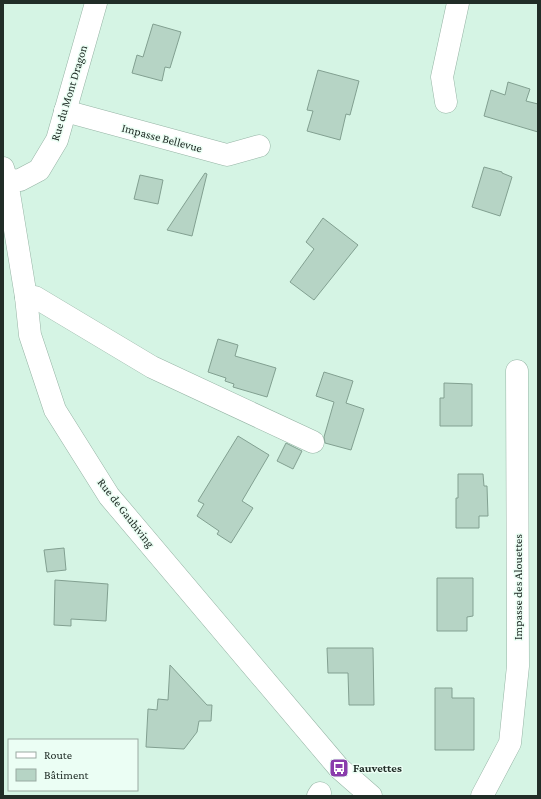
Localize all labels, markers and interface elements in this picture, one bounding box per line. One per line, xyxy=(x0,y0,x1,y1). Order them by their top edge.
street label: Rue du Mont Dragon xyxy=(48,43,90,143)
street label: Impasse Bellevue xyxy=(120,121,204,155)
street label: Rue de Gaubiving xyxy=(95,476,157,551)
street label: Impasse des Alouettes xyxy=(511,534,525,640)
legend xyxy=(8,739,138,791)
text: Route xyxy=(44,748,72,762)
bus stop icon: Fauvettes xyxy=(328,757,350,779)
place label: Fauvettes xyxy=(353,761,402,775)
text: Bâtiment xyxy=(44,768,90,782)

